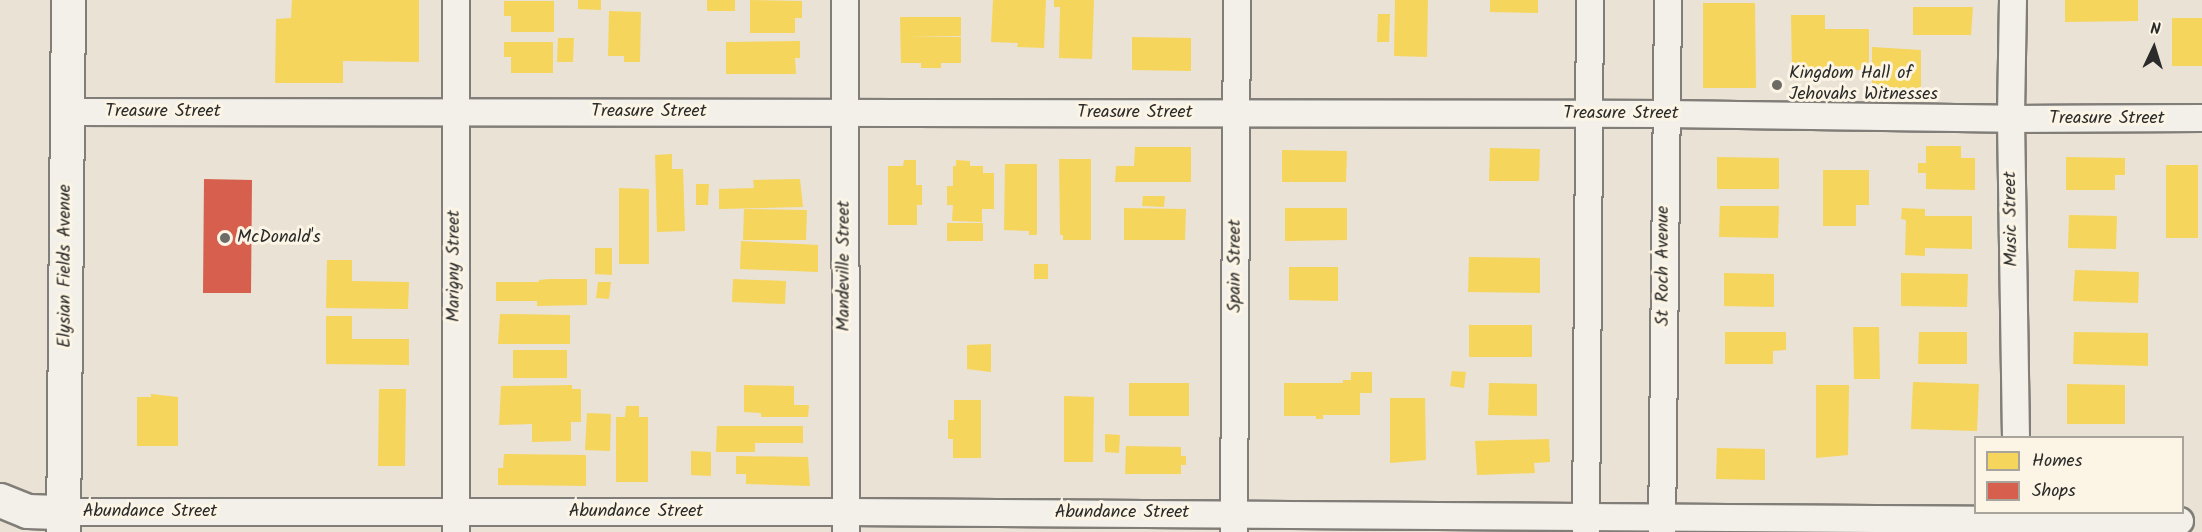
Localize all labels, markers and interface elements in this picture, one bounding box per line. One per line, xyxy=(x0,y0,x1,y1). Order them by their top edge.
text: N xyxy=(2149,17,2161,42)
north arrow xyxy=(2124,18,2184,78)
place label: Kingdom Hall of Jehovahs Witnesses xyxy=(1789,64,1938,106)
marker: Kingdom Hall of Jehovahs Witnesses xyxy=(1770,78,1784,92)
street label: Treasure Street xyxy=(105,101,221,123)
street label: Treasure Street xyxy=(591,101,707,123)
street label: Treasure Street xyxy=(1077,102,1193,124)
street label: Treasure Street xyxy=(1563,103,1679,125)
street label: Treasure Street xyxy=(2049,108,2165,130)
street label: Music Street xyxy=(2000,171,2024,267)
street label: Elysian Fields Avenue xyxy=(55,184,77,348)
street label: Mandeville Street xyxy=(834,201,856,331)
street label: St Roch Avenue xyxy=(1653,206,1675,326)
street label: Marigny Street xyxy=(444,210,466,322)
street label: Spain Street xyxy=(1225,219,1247,313)
place label: McDonald's xyxy=(237,227,321,249)
marker: McDonald's xyxy=(218,231,232,245)
legend xyxy=(1974,436,2184,514)
text: Homes xyxy=(2032,447,2082,476)
text: Shops xyxy=(2032,477,2076,506)
street label: Abundance Street xyxy=(83,501,217,523)
street label: Abundance Street xyxy=(569,501,703,523)
street label: Abundance Street xyxy=(1055,502,1189,524)

